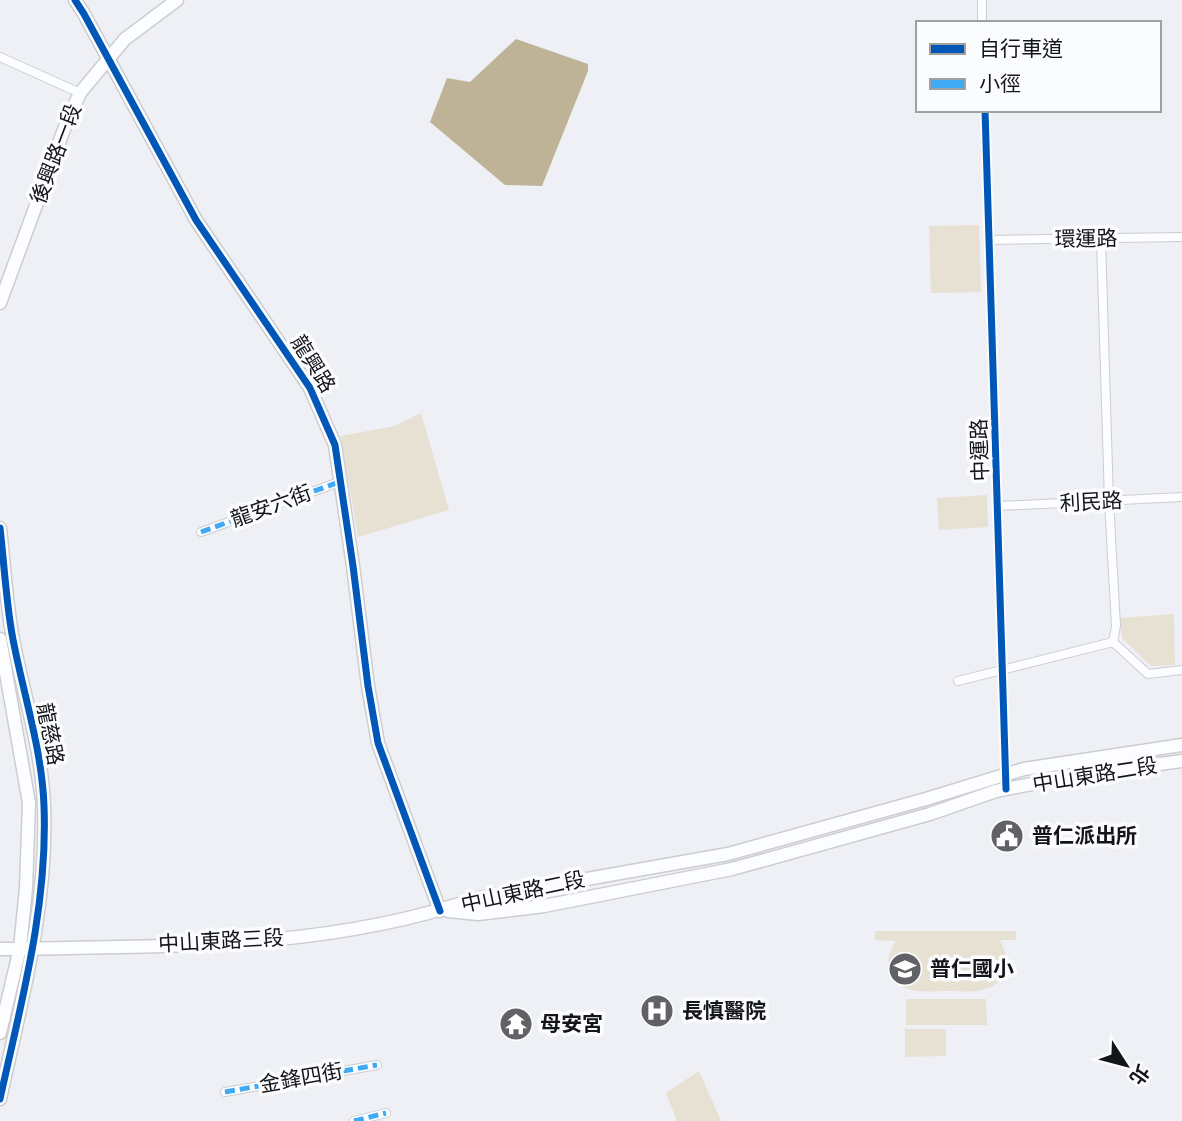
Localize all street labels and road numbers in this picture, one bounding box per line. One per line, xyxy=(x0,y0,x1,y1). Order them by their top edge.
street label: 後興路一段 xyxy=(26,101,86,207)
street label: 環運路 xyxy=(1054,226,1118,252)
street label: 龍興路 xyxy=(286,331,340,397)
street label: 中運路 xyxy=(967,418,993,482)
street label: 龍安六街 xyxy=(227,480,315,532)
street label: 利民路 xyxy=(1059,488,1123,516)
street label: 龍慈路 xyxy=(32,701,68,767)
street label: 中山東路二段 xyxy=(1031,753,1159,797)
street label: 中山東路二段 xyxy=(459,867,587,917)
street label: 中山東路三段 xyxy=(157,926,285,956)
street label: 金鋒四街 xyxy=(258,1059,344,1097)

